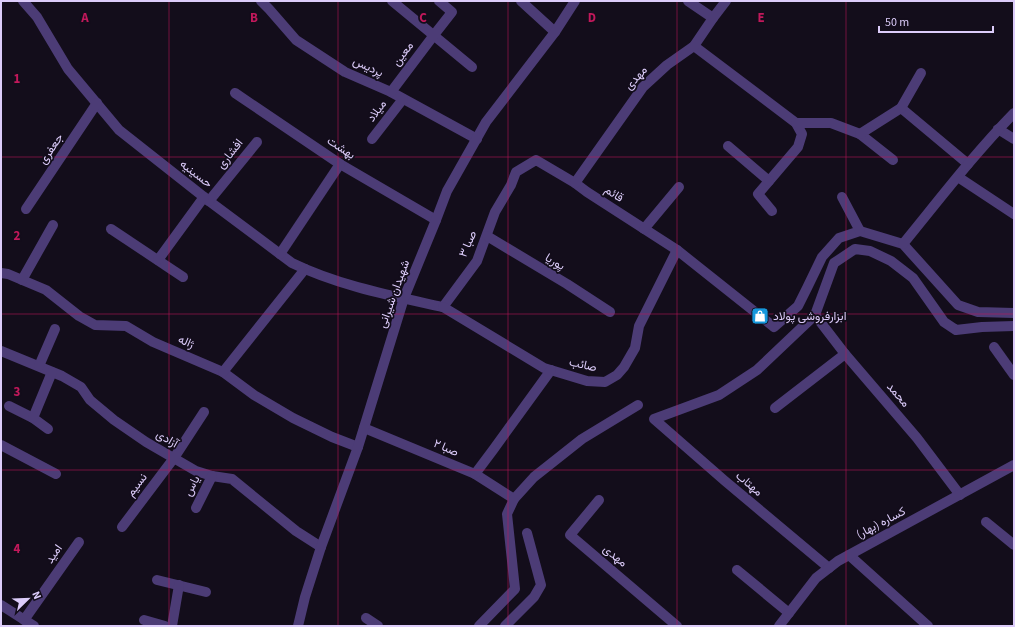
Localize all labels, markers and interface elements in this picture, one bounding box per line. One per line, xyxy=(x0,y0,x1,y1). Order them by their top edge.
scale bar xyxy=(879,8,993,34)
text: A xyxy=(80,9,89,27)
text: B xyxy=(250,9,258,27)
text: C xyxy=(419,9,427,27)
text: D xyxy=(588,9,596,27)
text: E xyxy=(757,9,765,27)
text: 50 m xyxy=(885,14,909,31)
street label: معین xyxy=(388,38,418,70)
street label: پردیس xyxy=(350,52,386,82)
street label: مهدی xyxy=(621,62,651,94)
text: 1 xyxy=(14,70,21,88)
street label: میلاد xyxy=(363,96,391,126)
street label: جعفری xyxy=(34,130,68,168)
street label: بهشت xyxy=(323,132,359,164)
street label: افشاری xyxy=(213,135,247,173)
street label: حسینیه xyxy=(176,156,216,192)
street label: قائم xyxy=(601,181,627,207)
text: 2 xyxy=(14,227,21,245)
street label: صبا ۳ xyxy=(455,228,481,260)
street label: پوریا xyxy=(542,249,568,275)
street label: شهیدان شیرانی xyxy=(374,257,414,331)
shop icon: ابزارفروشی پولاد xyxy=(750,306,770,326)
place label: ابزارفروشی پولاد xyxy=(773,308,846,325)
street label: ژاله xyxy=(175,331,198,353)
street label: صائب xyxy=(567,354,599,376)
street label: محمد xyxy=(882,379,914,411)
text: 3 xyxy=(14,383,21,401)
street label: آزادی xyxy=(153,426,182,453)
street label: صبا ۲ xyxy=(431,435,461,461)
street label: مهتاب xyxy=(732,468,766,500)
street label: نسیم xyxy=(123,470,151,500)
street label: یاس xyxy=(180,473,204,499)
street label: کساره (بهار) xyxy=(853,503,909,543)
text: 4 xyxy=(14,540,21,558)
street label: امید xyxy=(41,541,67,567)
street label: مهدی xyxy=(599,541,631,571)
north arrow xyxy=(8,579,48,619)
text: N xyxy=(28,589,45,602)

